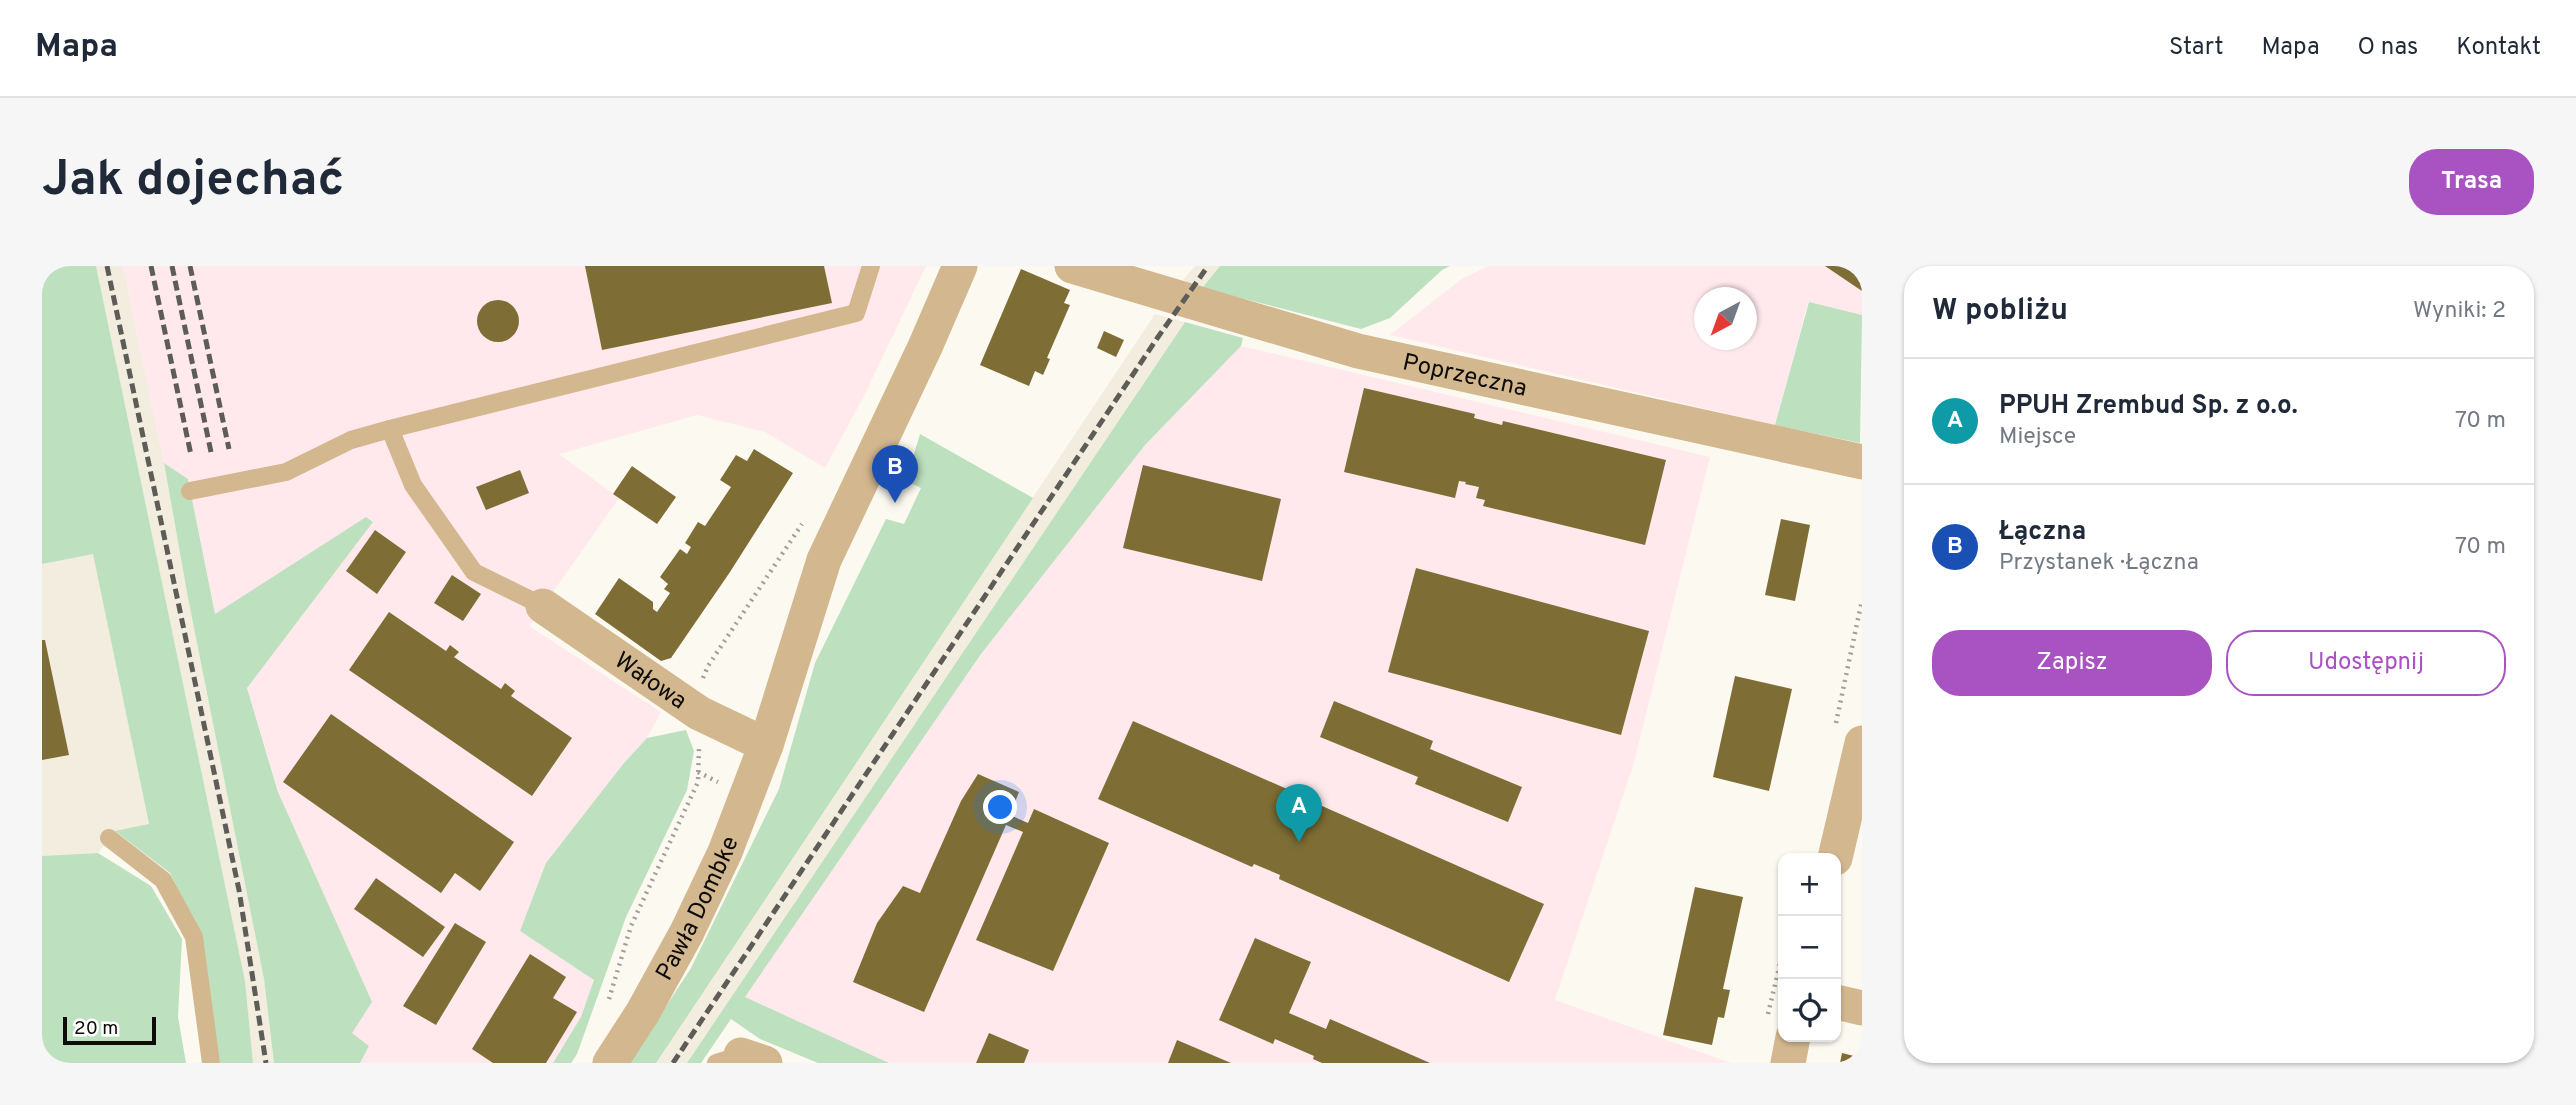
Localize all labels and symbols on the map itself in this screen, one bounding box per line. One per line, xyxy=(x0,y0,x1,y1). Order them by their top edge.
north arrow xyxy=(1694,287,1757,350)
street label: Poprzeczna xyxy=(1400,348,1530,405)
pin: B xyxy=(872,445,918,503)
street label: Wałowa xyxy=(608,646,692,717)
pin: A xyxy=(1276,784,1322,842)
your location xyxy=(983,790,1017,824)
street label: Pawła Dombke xyxy=(650,833,747,986)
scale bar xyxy=(63,1014,156,1046)

